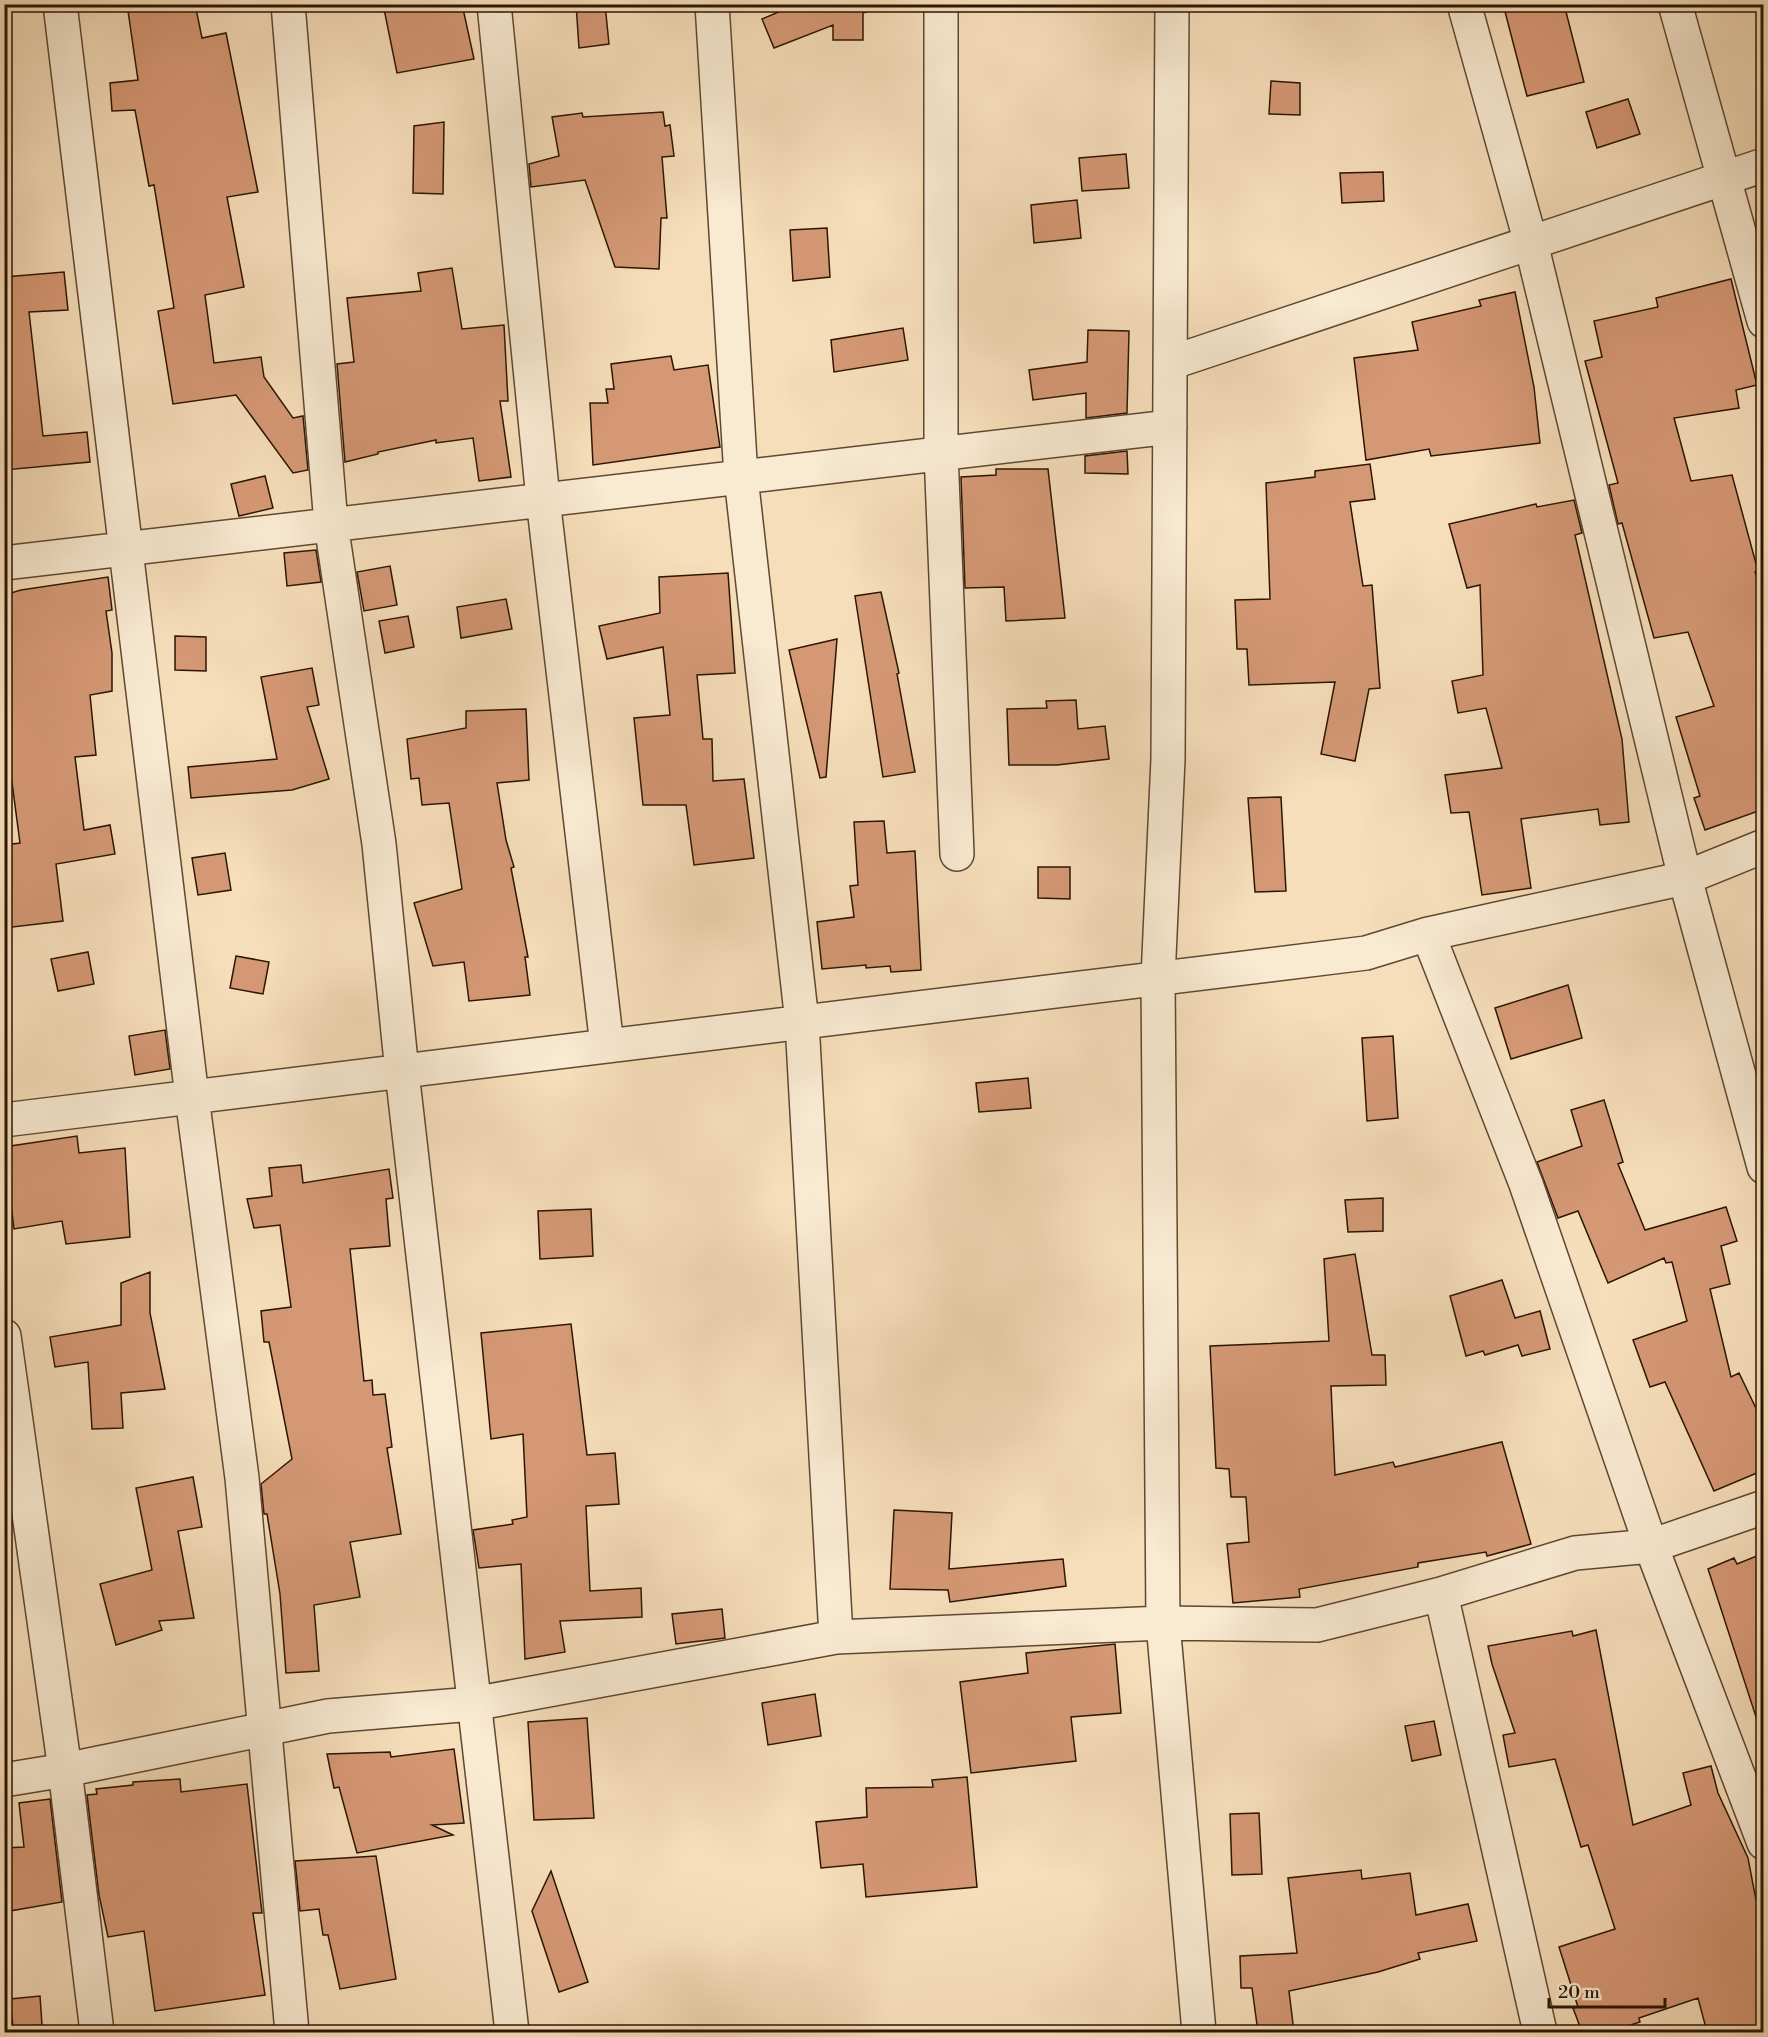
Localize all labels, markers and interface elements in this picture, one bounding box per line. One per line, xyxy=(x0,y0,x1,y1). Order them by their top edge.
scale bar xyxy=(1549,1971,1664,2009)
text: 20 m xyxy=(1558,1981,1600,2004)

